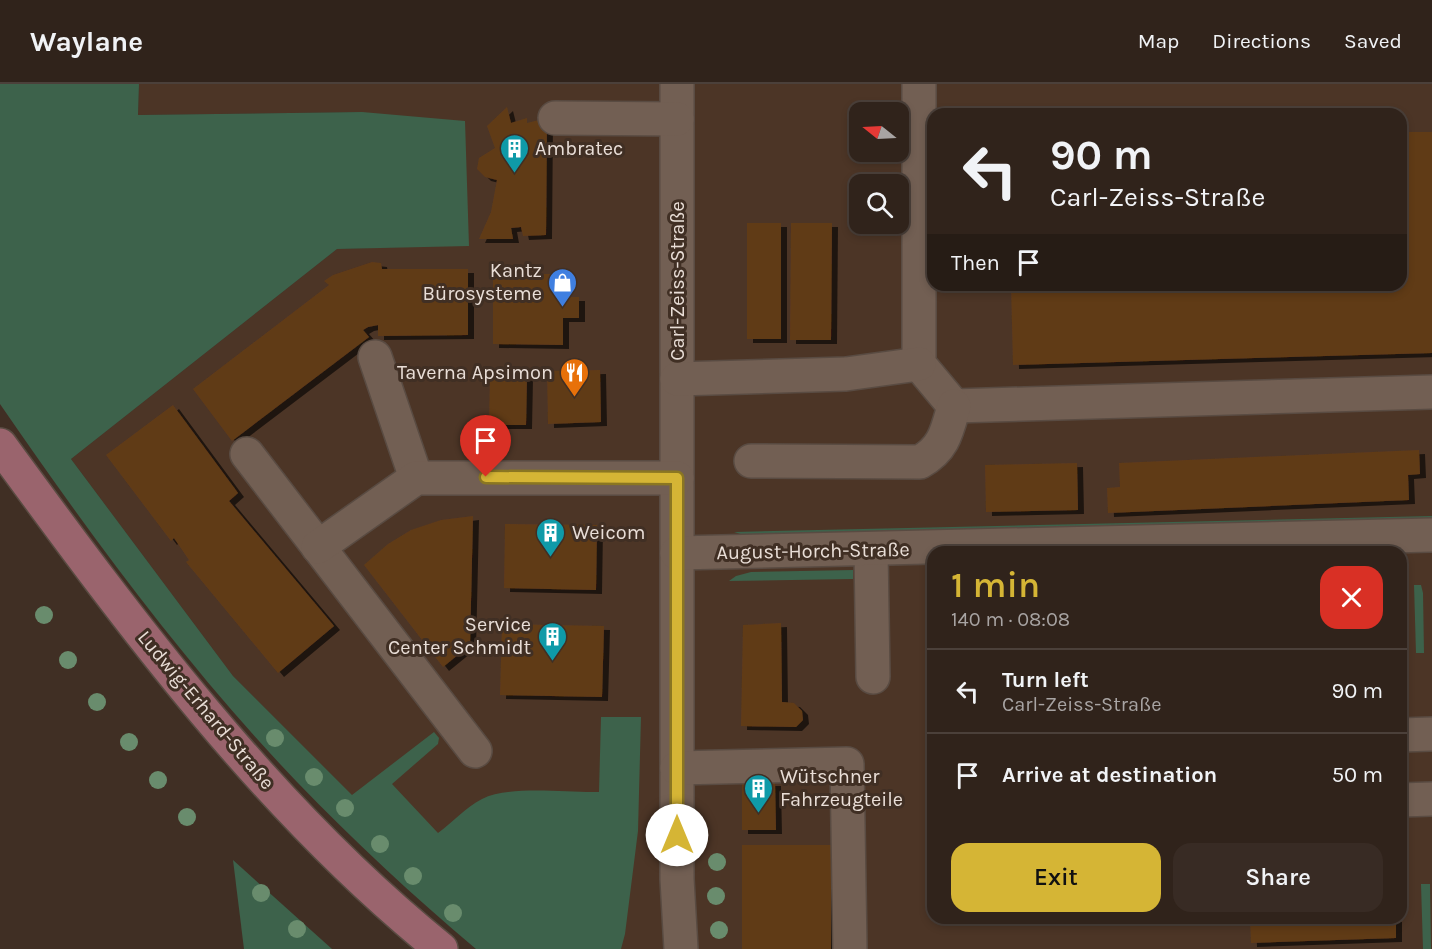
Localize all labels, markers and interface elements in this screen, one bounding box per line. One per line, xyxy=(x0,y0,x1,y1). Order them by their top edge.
text: Waylane xyxy=(30,25,143,58)
text: Map xyxy=(1138,29,1179,53)
text: Directions xyxy=(1212,29,1311,53)
text: Saved xyxy=(1344,29,1402,53)
north arrow xyxy=(849,102,909,162)
map controls xyxy=(849,102,909,234)
text: 90 m xyxy=(1050,130,1153,180)
building icon: Ambratec xyxy=(498,132,530,174)
icon: left xyxy=(951,132,1029,210)
place label: Ambratec xyxy=(535,137,623,160)
button: search xyxy=(849,174,909,234)
text: Carl-Zeiss-Straße xyxy=(1050,181,1265,213)
street label: Carl-Zeiss-Straße xyxy=(666,201,689,361)
icon: arrive xyxy=(1012,246,1045,279)
text: Then xyxy=(951,250,1000,276)
place label: Kantz Bürosysteme xyxy=(423,259,542,305)
shop icon: Kantz Bürosysteme xyxy=(547,266,579,308)
restaurant icon: Taverna Apsimon xyxy=(558,356,590,398)
place label: Taverna Apsimon xyxy=(397,361,553,384)
pin xyxy=(460,415,511,477)
icon: arrive xyxy=(469,424,502,457)
building icon: Weicom xyxy=(535,516,567,558)
place label: Weicom xyxy=(572,521,645,544)
street label: August-Horch-Straße xyxy=(716,538,910,564)
text: 1 min xyxy=(951,564,1040,606)
button: close xyxy=(1320,566,1383,629)
text: 140 m · 08:08 xyxy=(951,608,1070,631)
place label: Service Center Schmidt xyxy=(388,613,531,659)
building icon: Service Center Schmidt xyxy=(536,620,568,662)
street label: Ludwig-Erhard-Straße xyxy=(133,626,279,794)
text: Turn left xyxy=(1002,667,1089,693)
icon: left xyxy=(951,675,984,708)
text: 90 m xyxy=(1331,678,1383,704)
text: Carl-Zeiss-Straße xyxy=(1002,693,1162,716)
icon: arrive xyxy=(951,759,984,792)
text: Arrive at destination xyxy=(1002,762,1217,788)
text: 50 m xyxy=(1332,762,1383,788)
place label: Wütschner Fahrzeugteile xyxy=(780,765,903,811)
building icon: Wütschner Fahrzeugteile xyxy=(743,772,775,814)
position arrow xyxy=(645,803,709,867)
button: Exit xyxy=(951,843,1161,912)
button: Share xyxy=(1173,843,1383,912)

